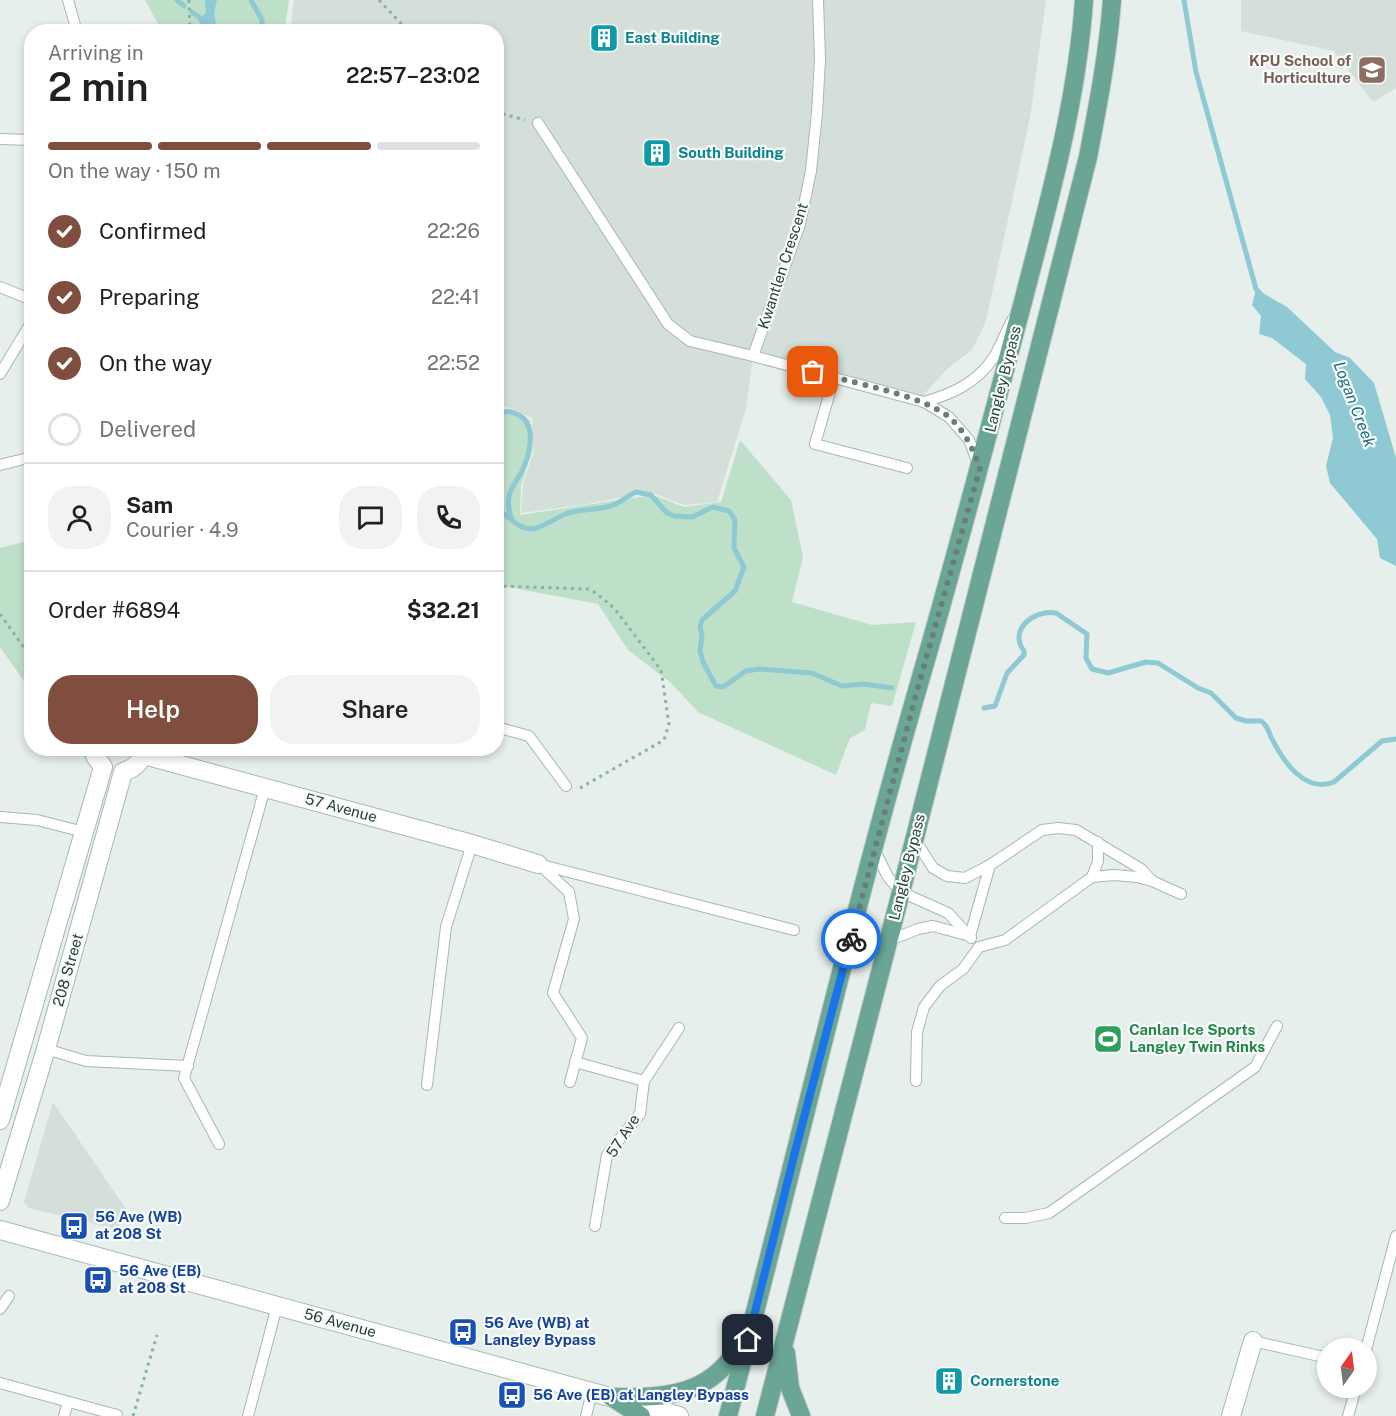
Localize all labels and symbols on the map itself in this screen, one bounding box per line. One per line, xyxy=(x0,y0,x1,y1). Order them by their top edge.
building icon: East Building xyxy=(588,22,620,54)
place label: East Building xyxy=(625,29,720,46)
place label: KPU School of Horticulture xyxy=(1249,52,1351,86)
school or university icon: KPU School of Horticulture xyxy=(1356,54,1388,86)
building icon: South Building xyxy=(641,137,673,169)
place label: South Building xyxy=(678,144,784,161)
street label: Kwantlen Crescent xyxy=(754,201,811,331)
street label: Langley Bypass xyxy=(981,324,1024,434)
pin xyxy=(787,346,838,397)
water label: Logan Creek xyxy=(1329,359,1380,450)
street label: 57 Avenue xyxy=(303,790,379,825)
street label: Langley Bypass xyxy=(885,812,928,922)
courier xyxy=(821,909,881,969)
street label: 208 Street xyxy=(49,931,86,1008)
place label: Canlan Ice Sports Langley Twin Rinks xyxy=(1129,1021,1265,1055)
sports icon: Canlan Ice Sports Langley Twin Rinks xyxy=(1092,1023,1124,1055)
street label: 57 Ave xyxy=(602,1111,643,1160)
place label: 56 Ave (WB) at 208 St xyxy=(95,1208,183,1242)
bus stop icon: 56 Ave (WB) at 208 St xyxy=(58,1210,90,1242)
place label: 56 Ave (EB) at 208 St xyxy=(119,1262,202,1296)
bus stop icon: 56 Ave (EB) at 208 St xyxy=(82,1264,114,1296)
street label: 56 Avenue xyxy=(302,1305,378,1340)
place label: 56 Ave (WB) at Langley Bypass xyxy=(484,1314,596,1348)
pin xyxy=(722,1314,773,1365)
bus stop icon: 56 Ave (WB) at Langley Bypass xyxy=(447,1316,479,1348)
north arrow xyxy=(1317,1338,1377,1398)
building icon: Cornerstone xyxy=(933,1365,965,1397)
place label: Cornerstone xyxy=(970,1372,1059,1389)
bus stop icon: 56 Ave (EB) at Langley Bypass xyxy=(496,1379,528,1411)
place label: 56 Ave (EB) at Langley Bypass xyxy=(533,1386,749,1403)

